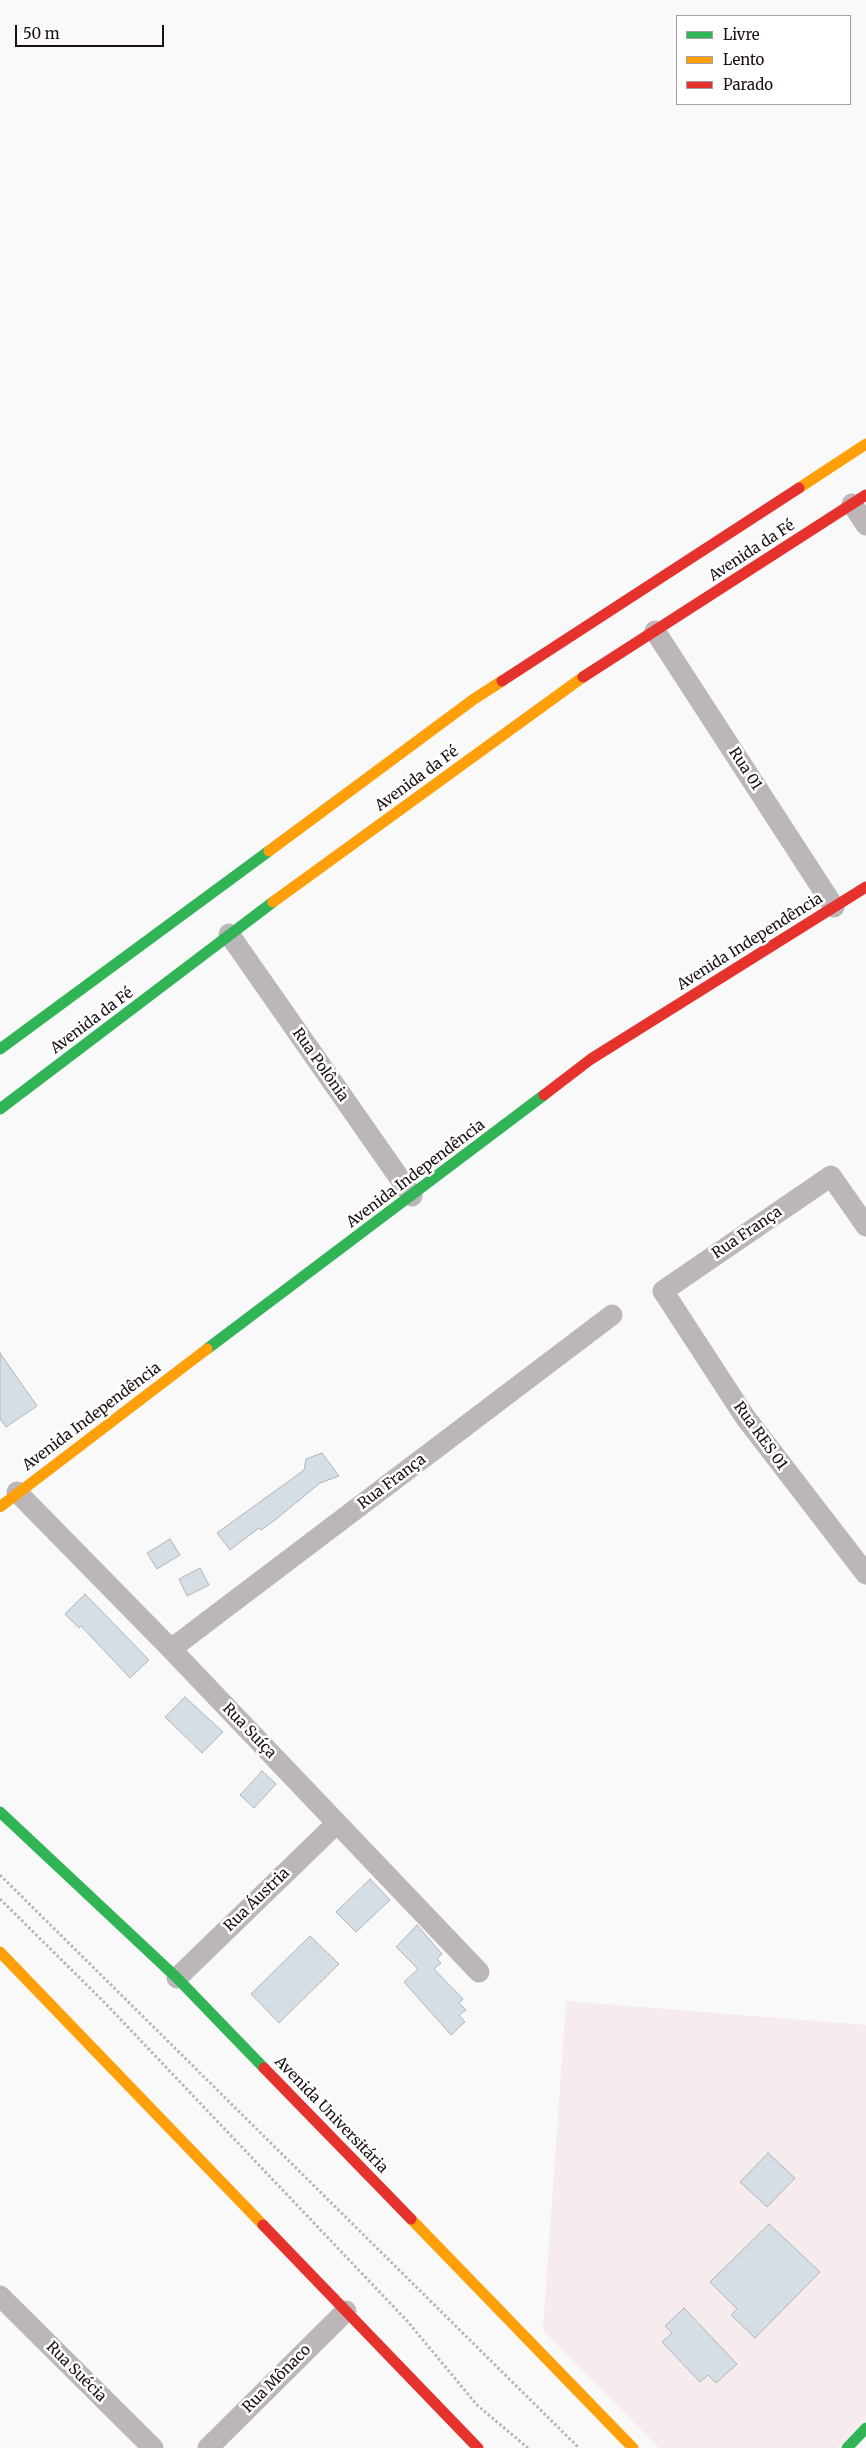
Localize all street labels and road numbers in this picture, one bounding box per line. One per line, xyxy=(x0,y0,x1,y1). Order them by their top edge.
street label: Avenida da Fé xyxy=(706,517,798,585)
street label: Avenida da Fé xyxy=(372,743,462,815)
street label: Rua 01 xyxy=(725,744,765,794)
street label: Avenida Independência xyxy=(674,890,826,994)
street label: Avenida da Fé xyxy=(47,984,137,1058)
street label: Rua Polônia xyxy=(288,1025,352,1105)
street label: Avenida Independência xyxy=(343,1116,489,1232)
street label: Rua França xyxy=(709,1203,785,1263)
street label: Avenida Independência xyxy=(19,1359,165,1475)
street label: Rua RES 01 xyxy=(729,1399,791,1473)
street label: Rua França xyxy=(355,1451,429,1513)
street label: Rua Suíça xyxy=(218,1700,280,1762)
street label: Rua Áustria xyxy=(221,1864,293,1936)
street label: Avenida Universitária xyxy=(271,2053,391,2177)
street label: Rua Suécia xyxy=(42,2338,110,2406)
street label: Rua Mônaco xyxy=(239,2341,315,2417)

